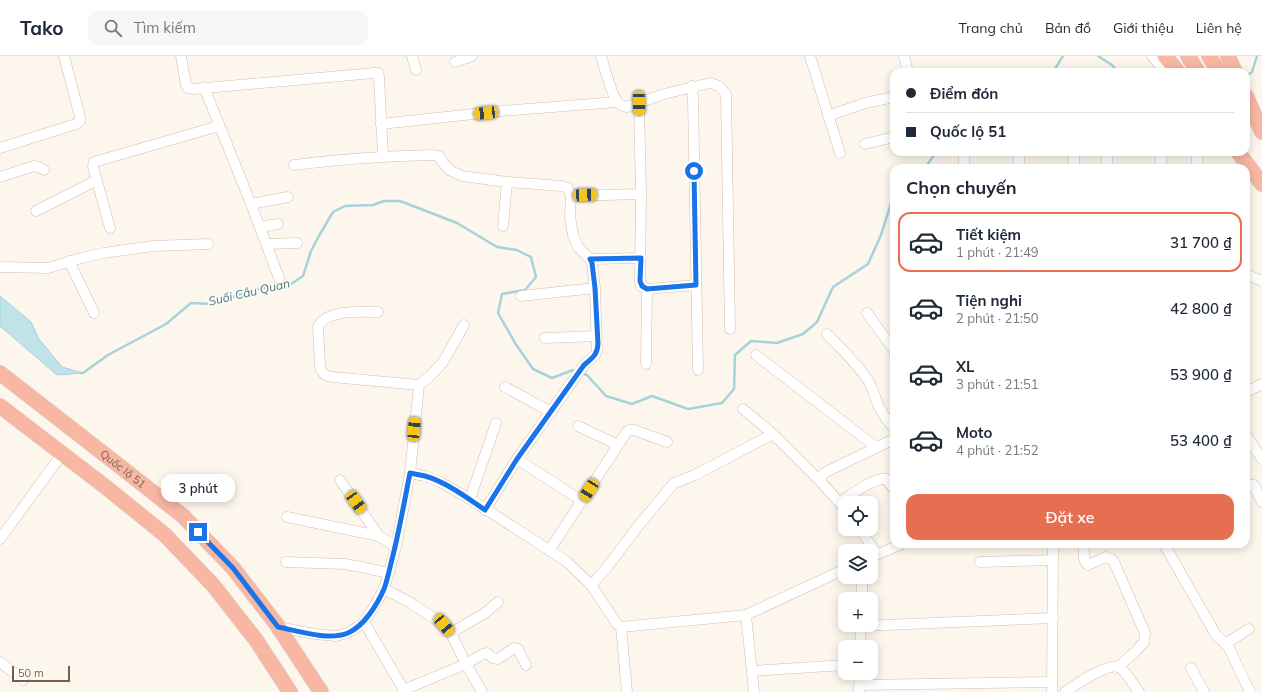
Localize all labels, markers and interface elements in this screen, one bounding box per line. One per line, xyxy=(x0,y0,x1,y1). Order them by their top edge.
search box xyxy=(88,10,368,46)
text: Tako xyxy=(20,16,64,40)
icon: search xyxy=(102,17,124,39)
text: Tìm kiếm xyxy=(134,18,196,37)
text: Trang chủ xyxy=(959,19,1023,37)
text: Bản đồ xyxy=(1045,19,1091,37)
text: Giới thiệu xyxy=(1113,19,1174,37)
text: Liên hệ xyxy=(1196,19,1242,37)
text: Điểm đón xyxy=(930,84,998,103)
car xyxy=(633,91,645,115)
car xyxy=(473,106,499,120)
text: Quốc lộ 51 xyxy=(930,122,1006,141)
route start xyxy=(685,162,703,180)
text: Chọn chuyến xyxy=(906,176,1017,199)
car xyxy=(573,189,597,201)
icon: car xyxy=(908,224,944,260)
text: Tiết kiệm xyxy=(956,225,1021,244)
text: 31 700 ₫ xyxy=(1170,233,1232,252)
text: 1 phút · 21:49 xyxy=(956,244,1039,260)
water label: Suối Cầu Quan xyxy=(207,275,291,309)
icon: car xyxy=(908,290,944,326)
text: Tiện nghi xyxy=(956,291,1022,310)
text: 42 800 ₫ xyxy=(1170,299,1232,318)
text: 2 phút · 21:50 xyxy=(956,310,1039,326)
icon: car xyxy=(908,356,944,392)
text: XL xyxy=(956,357,974,376)
text: 53 900 ₫ xyxy=(1170,365,1232,384)
text: 3 phút · 21:51 xyxy=(956,376,1039,392)
car xyxy=(407,417,421,441)
icon: car xyxy=(908,422,944,458)
text: Moto xyxy=(956,423,992,442)
text: 53 400 ₫ xyxy=(1170,431,1232,450)
text: 4 phút · 21:52 xyxy=(956,442,1039,458)
street label: Quốc lộ 51 xyxy=(97,447,149,491)
callout: 3 phút xyxy=(161,474,235,502)
car xyxy=(577,477,601,503)
text: 3 phút xyxy=(178,480,218,496)
car xyxy=(344,489,368,515)
button: Đặt xe xyxy=(906,494,1234,540)
map controls xyxy=(838,496,878,680)
button: locate xyxy=(838,496,878,536)
route end xyxy=(189,523,207,541)
button: layers xyxy=(838,544,878,584)
button: + xyxy=(838,592,878,632)
car xyxy=(432,612,456,638)
button: − xyxy=(838,640,878,680)
scale bar xyxy=(12,664,70,683)
text: 50 m xyxy=(18,666,44,680)

